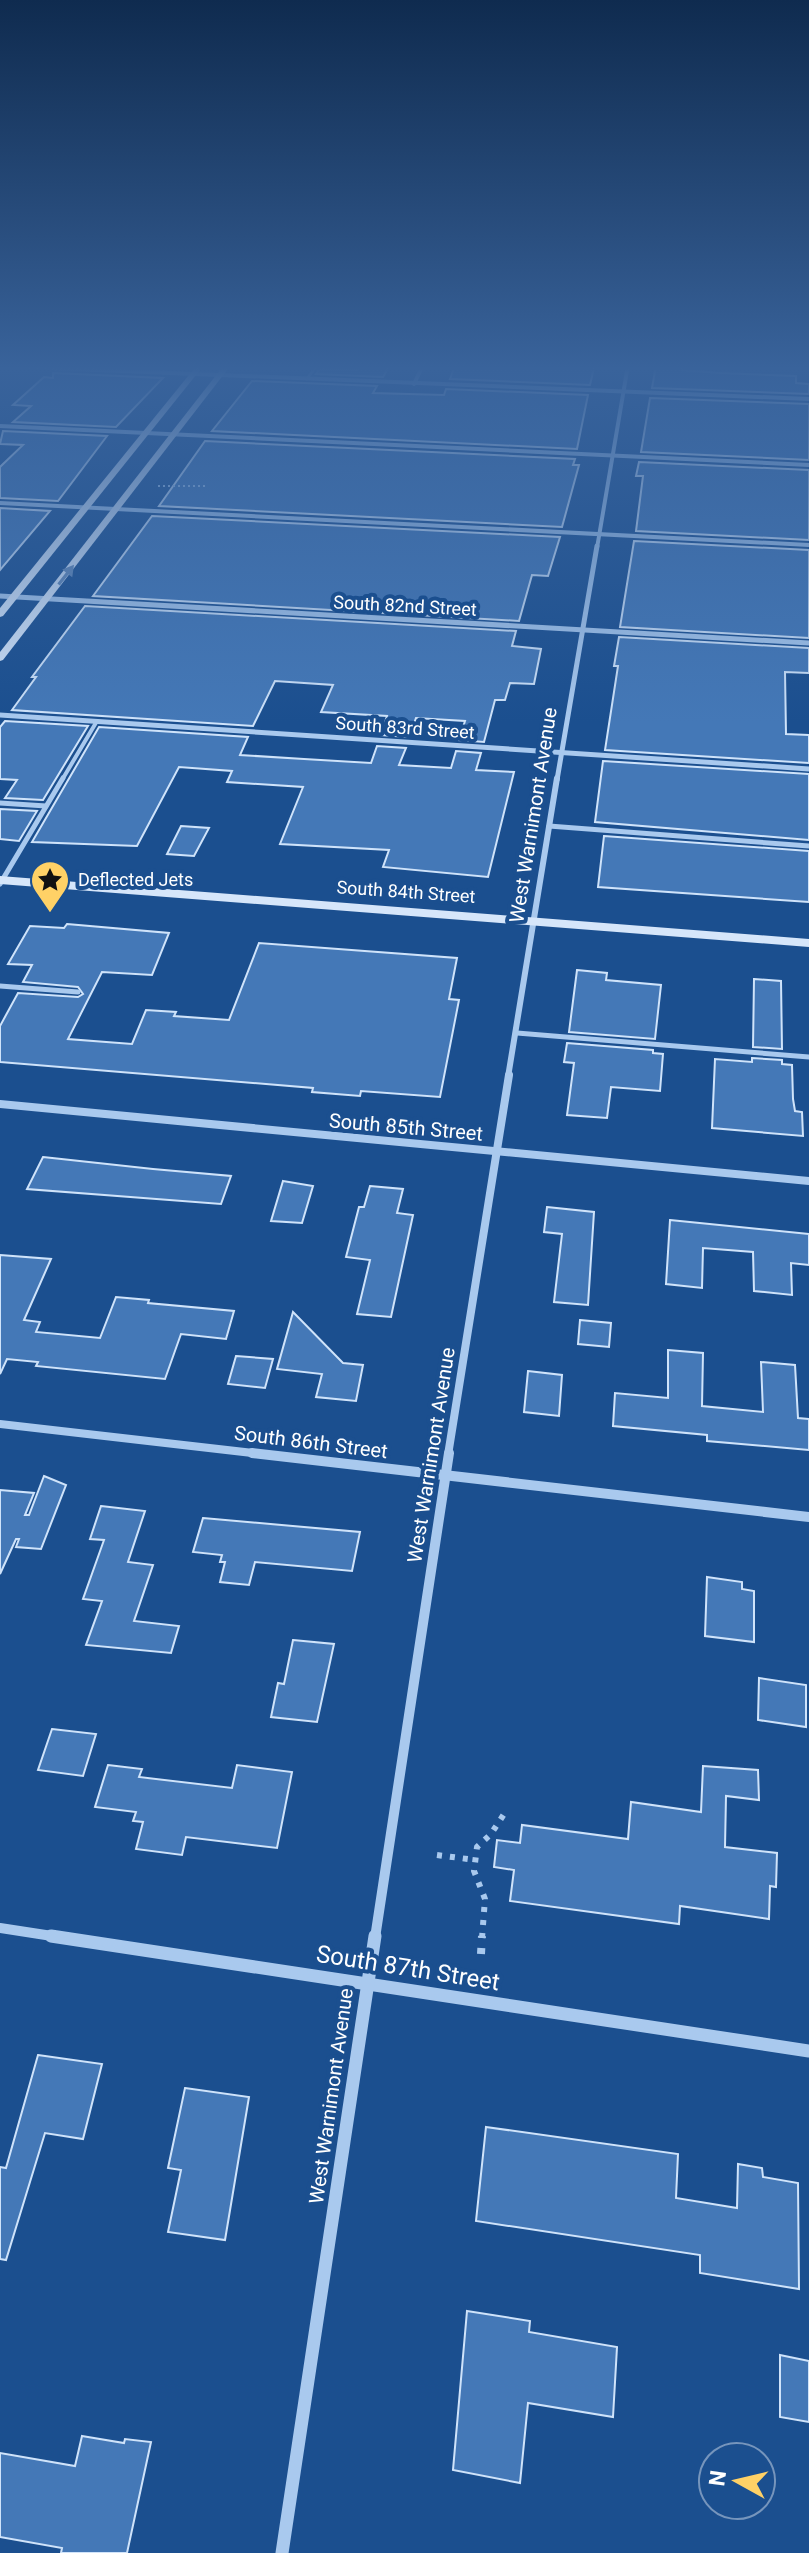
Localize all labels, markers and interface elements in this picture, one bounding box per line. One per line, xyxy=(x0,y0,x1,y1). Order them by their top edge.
one-way arrow xyxy=(57,565,74,585)
street label: South 82nd Street xyxy=(333,591,477,620)
street label: West Warnimont Avenue xyxy=(504,706,562,924)
street label: South 83rd Street xyxy=(335,712,475,743)
place icon: Deflected Jets xyxy=(29,859,71,914)
place label: Deflected Jets xyxy=(78,869,193,890)
street label: South 84th Street xyxy=(336,876,476,907)
street label: South 85th Street xyxy=(328,1108,484,1146)
street label: West Warnimont Avenue xyxy=(402,1346,460,1564)
street label: South 86th Street xyxy=(233,1421,389,1463)
street label: South 87th Street xyxy=(314,1940,502,1996)
street label: West Warnimont Avenue xyxy=(304,1987,358,2205)
north arrow xyxy=(697,2441,777,2521)
text: N xyxy=(704,2469,731,2488)

